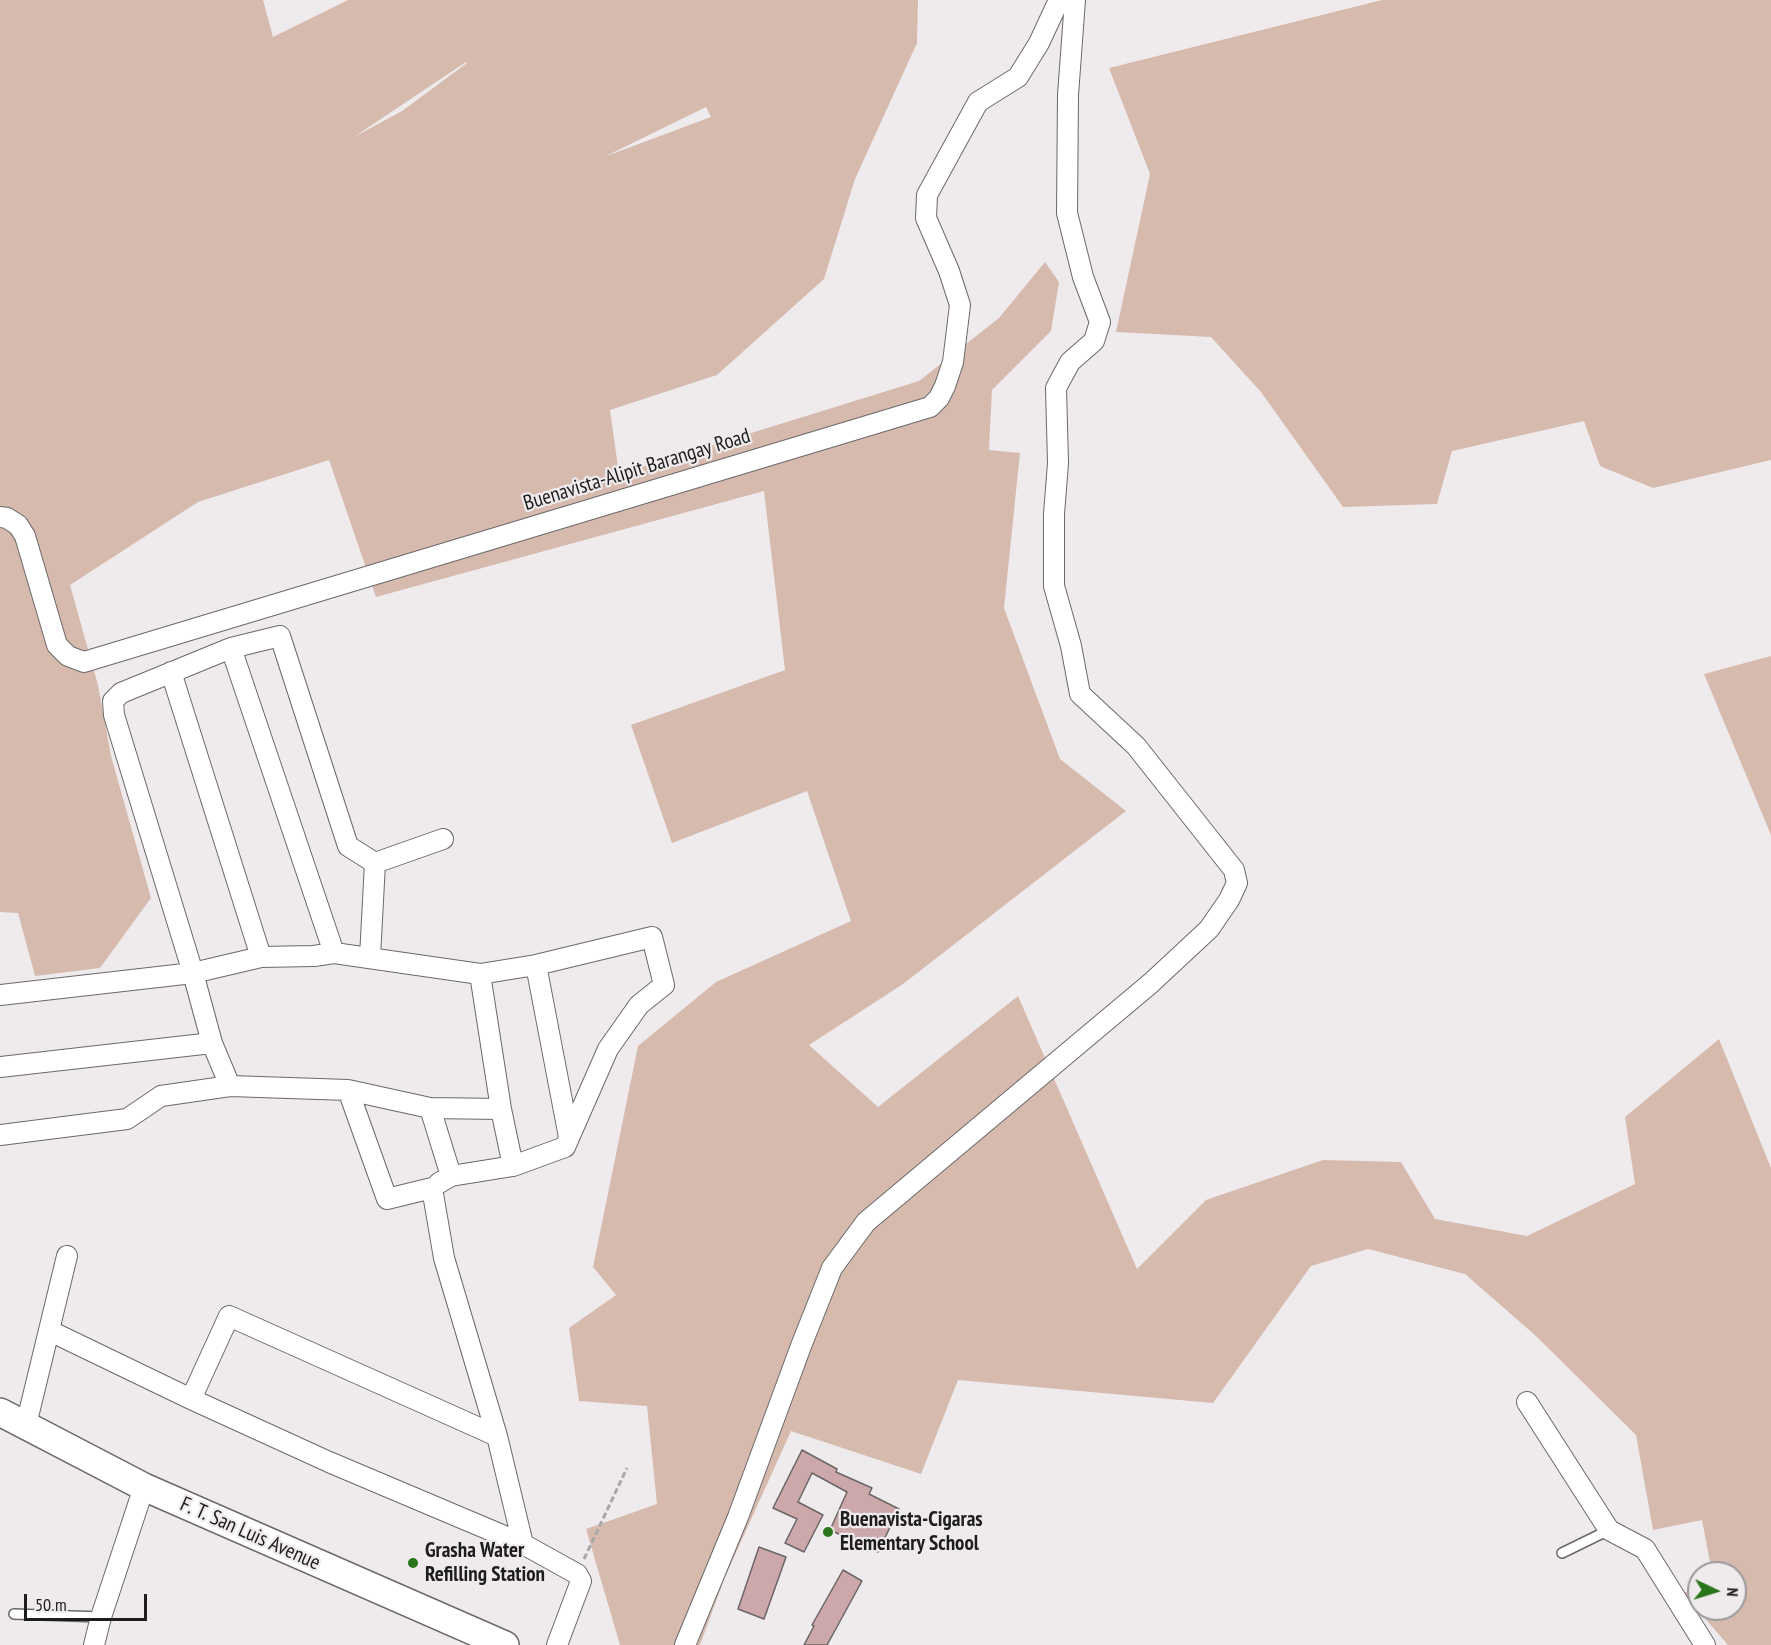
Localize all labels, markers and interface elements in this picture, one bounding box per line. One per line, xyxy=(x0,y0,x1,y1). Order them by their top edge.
street label: Buenavista-Alipit Barangay Road xyxy=(521,423,753,517)
street label: F. T. San Luis Avenue xyxy=(176,1492,324,1576)
place label: Buenavista-Cigaras Elementary School xyxy=(840,1507,983,1557)
marker: Buenavista-Cigaras Elementary School xyxy=(821,1525,835,1539)
place label: Grasha Water Refilling Station xyxy=(425,1538,545,1588)
marker: Grasha Water Refilling Station xyxy=(406,1556,420,1570)
north arrow xyxy=(1687,1561,1747,1621)
scale bar xyxy=(27,1582,150,1620)
text: N xyxy=(1723,1587,1743,1597)
text: 50 m xyxy=(35,1593,67,1616)

